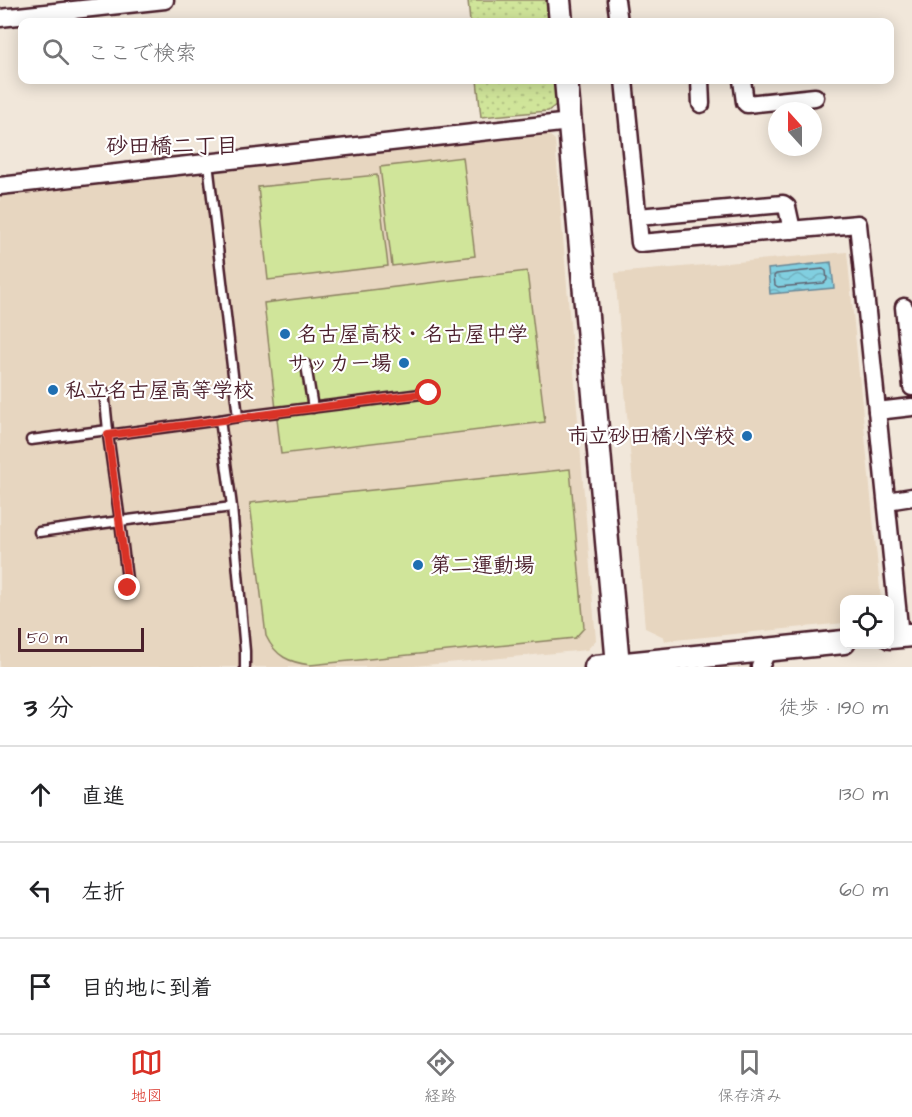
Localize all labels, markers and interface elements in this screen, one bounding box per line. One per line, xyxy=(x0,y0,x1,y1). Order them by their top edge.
search box xyxy=(18,18,894,84)
icon: search xyxy=(39,35,72,68)
text: ここで検索 xyxy=(87,38,197,69)
north arrow xyxy=(768,102,822,156)
district label: 砂田橋二丁目 xyxy=(106,131,238,162)
place label: 名古屋高校・名古屋中学 xyxy=(297,320,528,349)
marker: 名古屋高校・名古屋中学 xyxy=(278,327,292,341)
place label: サッカー場 xyxy=(287,349,392,378)
marker: サッカー場 xyxy=(397,356,411,370)
place label: 私立名古屋高等学校 xyxy=(65,376,254,405)
route start xyxy=(415,379,441,405)
marker: 私立名古屋高等学校 xyxy=(46,383,60,397)
place label: 市立砂田橋小学校 xyxy=(567,422,735,451)
marker: 市立砂田橋小学校 xyxy=(740,429,754,443)
place label: 第二運動場 xyxy=(430,551,535,580)
marker: 第二運動場 xyxy=(411,558,425,572)
route end xyxy=(114,574,140,600)
map controls xyxy=(840,595,894,649)
button: locate xyxy=(840,595,894,649)
scale bar xyxy=(18,625,144,652)
text: 50 m xyxy=(27,627,67,649)
text: 3 分 xyxy=(24,690,74,726)
text: 徒歩 · 190 m xyxy=(779,694,888,722)
icon: ahead xyxy=(24,778,57,811)
text: 130 m xyxy=(839,780,888,808)
text: 直進 xyxy=(81,781,125,812)
icon: left xyxy=(24,874,57,907)
text: 60 m xyxy=(839,876,888,904)
text: 左折 xyxy=(81,877,125,908)
icon: arrive xyxy=(24,970,57,1003)
text: 目的地に到着 xyxy=(81,973,213,1004)
tab: 地図 xyxy=(130,1046,163,1107)
tab: 経路 xyxy=(424,1046,457,1107)
tab: 保存済み xyxy=(718,1046,782,1107)

